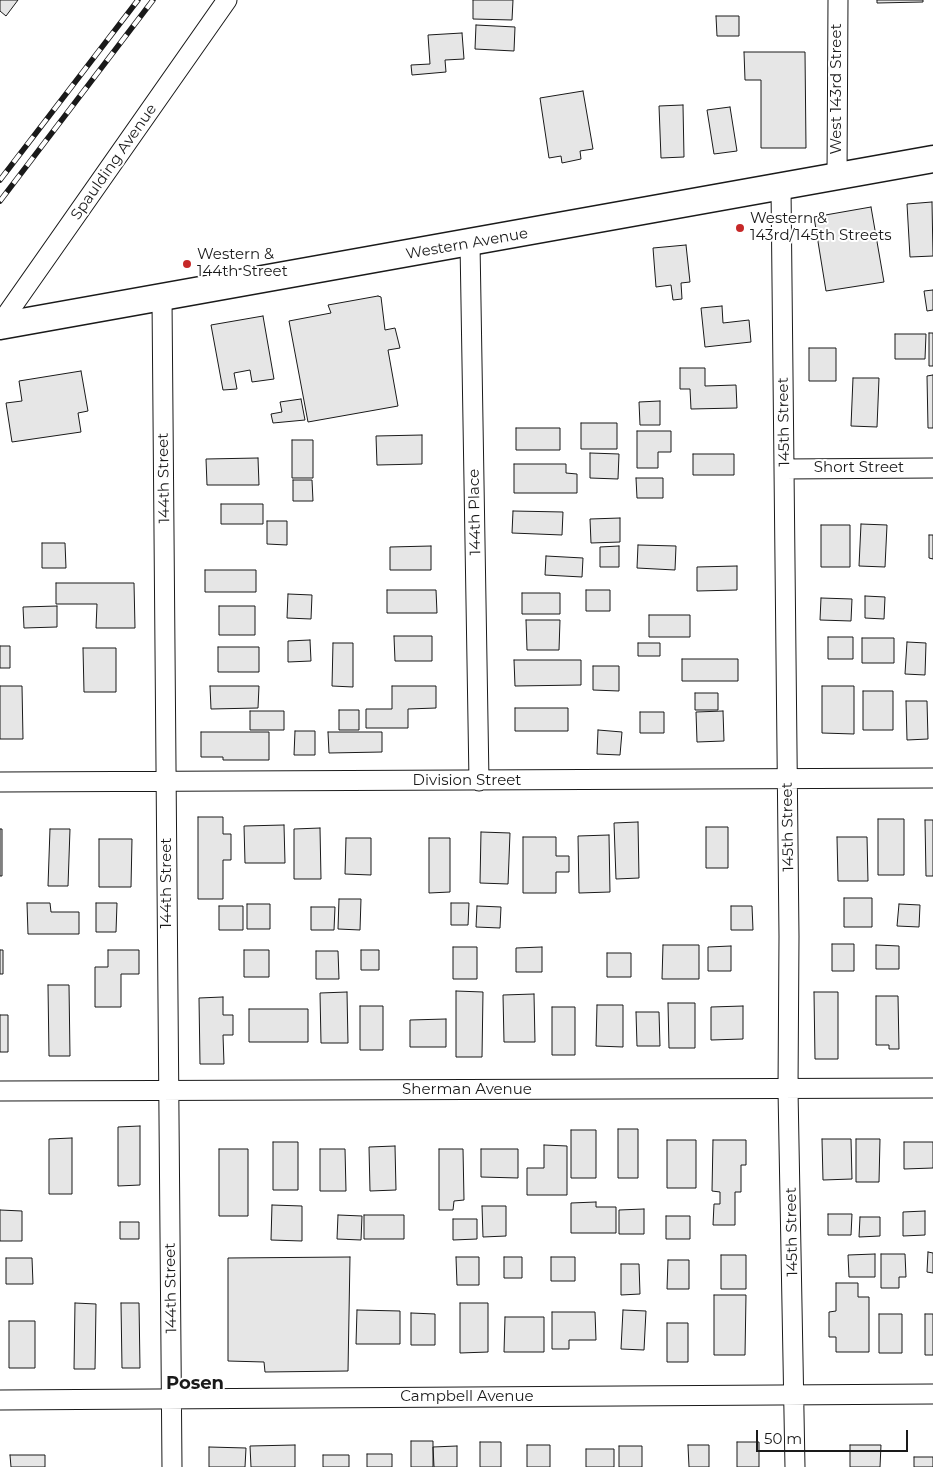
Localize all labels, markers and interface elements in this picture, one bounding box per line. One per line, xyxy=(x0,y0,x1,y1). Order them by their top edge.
street label: West 143rd Street xyxy=(828,23,846,155)
street label: Spaulding Avenue xyxy=(67,101,161,223)
place label: Western & 143rd/145th Streets xyxy=(750,210,892,245)
marker: Western & 143rd/145th Streets xyxy=(734,222,746,234)
street label: Western Avenue xyxy=(405,224,529,264)
place label: Western & 144th Street xyxy=(197,246,288,281)
marker: Western & 144th Street xyxy=(181,258,193,270)
street label: 145th Street xyxy=(774,377,794,467)
street label: 144th Street xyxy=(154,432,174,524)
street label: Short Street xyxy=(814,459,904,477)
street label: 144th Place xyxy=(465,469,485,555)
street label: Division Street xyxy=(413,772,521,790)
street label: 145th Street xyxy=(778,782,798,872)
street label: 144th Street xyxy=(158,838,176,928)
street label: Sherman Avenue xyxy=(402,1081,532,1099)
street label: 145th Street xyxy=(782,1187,802,1277)
street label: 144th Street xyxy=(161,1242,181,1334)
district label: Posen xyxy=(166,1373,224,1395)
street label: Campbell Avenue xyxy=(400,1388,534,1406)
scale bar xyxy=(758,1420,910,1452)
text: 50 m xyxy=(764,1429,802,1448)

